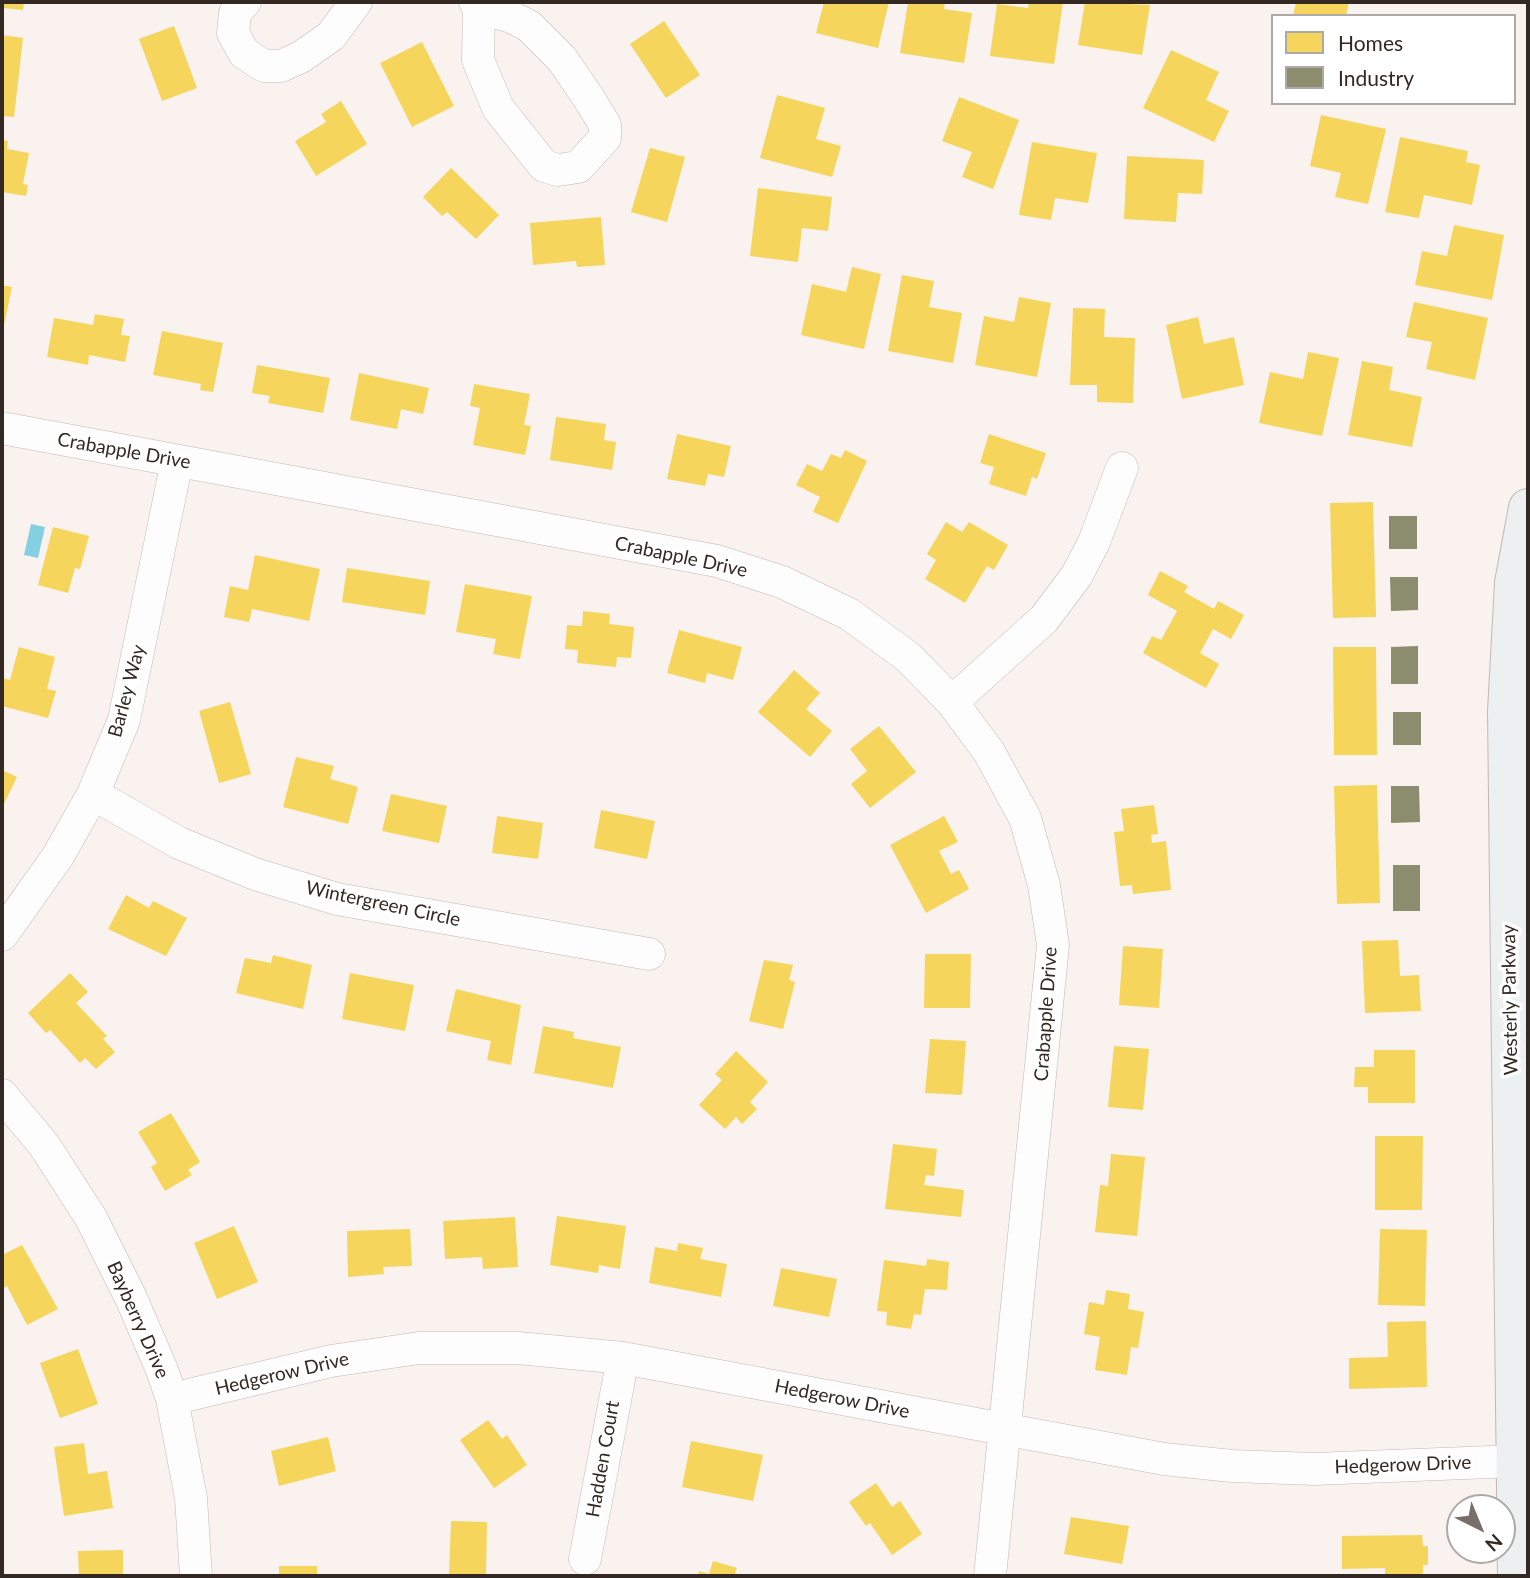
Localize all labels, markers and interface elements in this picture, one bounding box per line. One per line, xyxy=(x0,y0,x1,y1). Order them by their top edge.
legend xyxy=(1271,14,1516,105)
text: Homes xyxy=(1338,30,1403,55)
text: Industry xyxy=(1338,65,1414,90)
street label: Crabapple Drive xyxy=(56,428,192,474)
street label: Crabapple Drive xyxy=(613,532,749,582)
street label: Barley Way xyxy=(104,642,150,740)
street label: Wintergreen Circle xyxy=(304,876,462,932)
street label: Westerly Parkway xyxy=(1497,924,1523,1076)
street label: Crabapple Drive xyxy=(1030,946,1062,1082)
street label: Bayberry Drive xyxy=(102,1258,174,1382)
street label: Hedgerow Drive xyxy=(213,1347,351,1401)
street label: Hedgerow Drive xyxy=(773,1375,911,1423)
street label: Hadden Court xyxy=(582,1399,624,1519)
street label: Hedgerow Drive xyxy=(1334,1451,1472,1479)
north arrow xyxy=(1446,1494,1516,1564)
text: N xyxy=(1481,1530,1508,1557)

